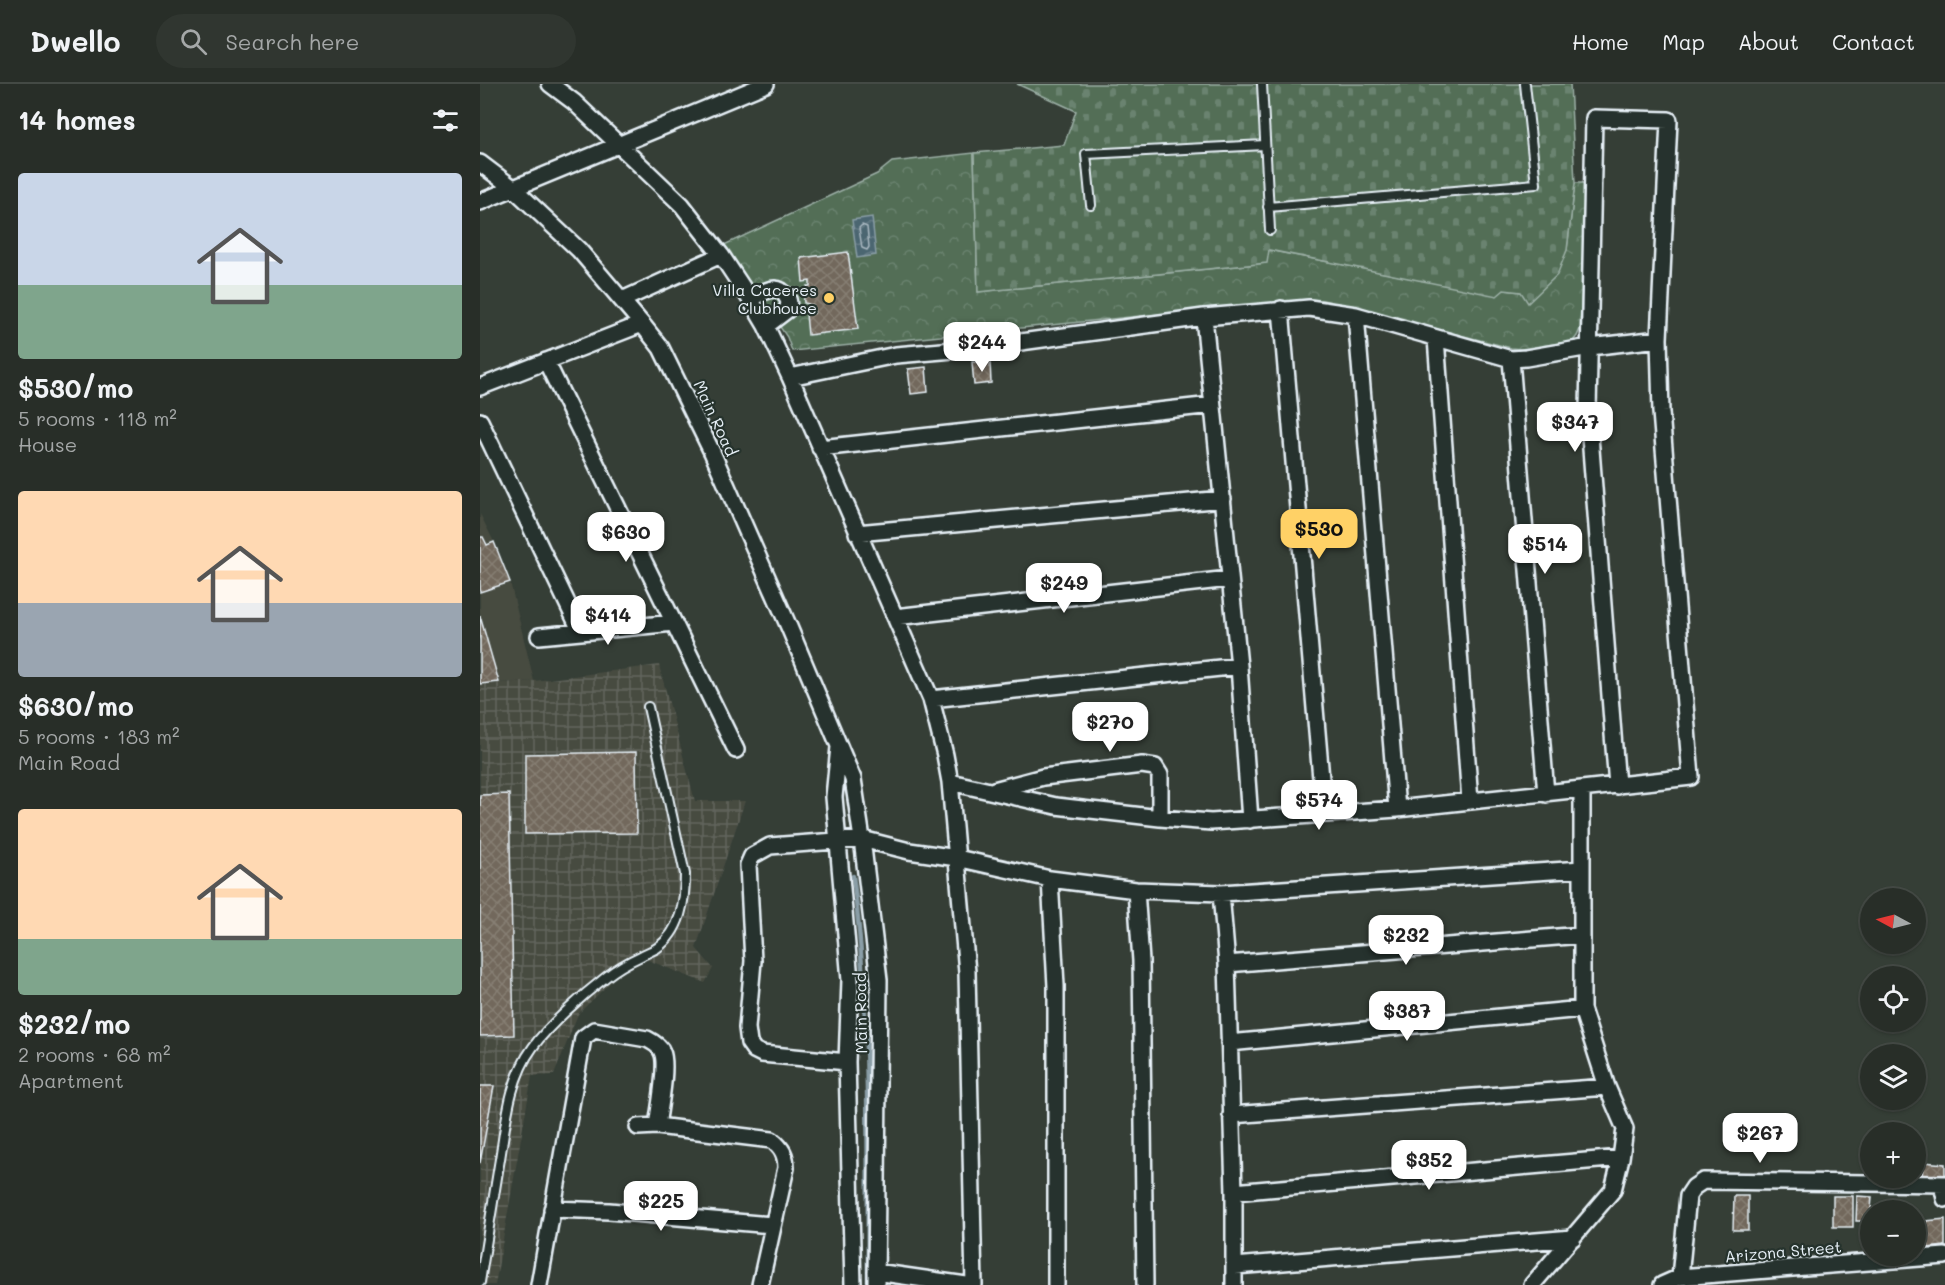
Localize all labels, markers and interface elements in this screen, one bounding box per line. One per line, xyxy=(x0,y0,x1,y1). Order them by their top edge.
search box xyxy=(156,14,576,68)
text: Dwello xyxy=(30,23,120,59)
icon: search xyxy=(177,25,210,58)
text: Search here xyxy=(225,27,359,56)
text: Home xyxy=(1572,28,1629,55)
text: Map xyxy=(1662,28,1705,55)
text: About xyxy=(1738,28,1799,55)
text: Contact xyxy=(1832,28,1915,55)
text: 14 homes xyxy=(18,103,136,137)
icon: filters xyxy=(429,104,462,137)
icon: home xyxy=(186,212,294,320)
place label: Villa Caceres Clubhouse xyxy=(712,279,817,318)
marker: Villa Caceres Clubhouse xyxy=(822,291,836,305)
pin: $244 xyxy=(946,322,1018,373)
text: $244 xyxy=(958,328,1006,354)
text: $530/mo xyxy=(18,371,133,405)
street label: Main Road xyxy=(689,377,743,459)
pin: $347 xyxy=(1539,402,1611,453)
text: 5 rooms · 118 m² xyxy=(18,405,177,431)
text: $347 xyxy=(1551,408,1599,434)
text: House xyxy=(18,431,77,457)
pin: $530 xyxy=(1283,509,1355,560)
pin: $630 xyxy=(590,512,662,563)
text: $530 xyxy=(1295,515,1343,541)
text: $630 xyxy=(601,518,651,544)
pin: $514 xyxy=(1509,524,1581,575)
icon: home xyxy=(186,530,294,638)
text: $514 xyxy=(1522,530,1568,556)
pin: $249 xyxy=(1028,563,1100,614)
text: $249 xyxy=(1040,569,1088,595)
pin: $414 xyxy=(572,595,644,646)
text: $414 xyxy=(585,601,631,627)
text: $630/mo xyxy=(18,689,134,723)
pin: $270 xyxy=(1074,702,1146,753)
text: $270 xyxy=(1086,708,1134,734)
text: 5 rooms · 183 m² xyxy=(18,723,180,749)
text: Main Road xyxy=(18,749,120,775)
pin: $574 xyxy=(1283,780,1355,831)
text: $574 xyxy=(1295,786,1343,812)
icon: home xyxy=(186,848,294,956)
north arrow xyxy=(1860,888,1926,954)
map controls xyxy=(1860,888,1926,1266)
pin: $232 xyxy=(1370,915,1442,966)
text: $232 xyxy=(1383,921,1429,947)
button: locate xyxy=(1860,966,1926,1032)
street label: Main Road xyxy=(849,972,871,1054)
pin: $387 xyxy=(1371,991,1443,1042)
text: $387 xyxy=(1383,997,1431,1023)
text: $232/mo xyxy=(18,1007,130,1041)
text: 2 rooms · 68 m² xyxy=(18,1041,171,1067)
button: layers xyxy=(1860,1044,1926,1110)
text: Apartment xyxy=(18,1067,124,1093)
pin: $267 xyxy=(1724,1113,1796,1164)
text: $267 xyxy=(1737,1119,1783,1145)
button: + xyxy=(1860,1122,1926,1188)
pin: $352 xyxy=(1393,1140,1465,1191)
text: $352 xyxy=(1405,1146,1453,1172)
pin: $225 xyxy=(625,1181,697,1232)
text: $225 xyxy=(638,1187,684,1213)
button: − xyxy=(1860,1200,1926,1266)
street label: Arizona Street xyxy=(1724,1235,1842,1267)

